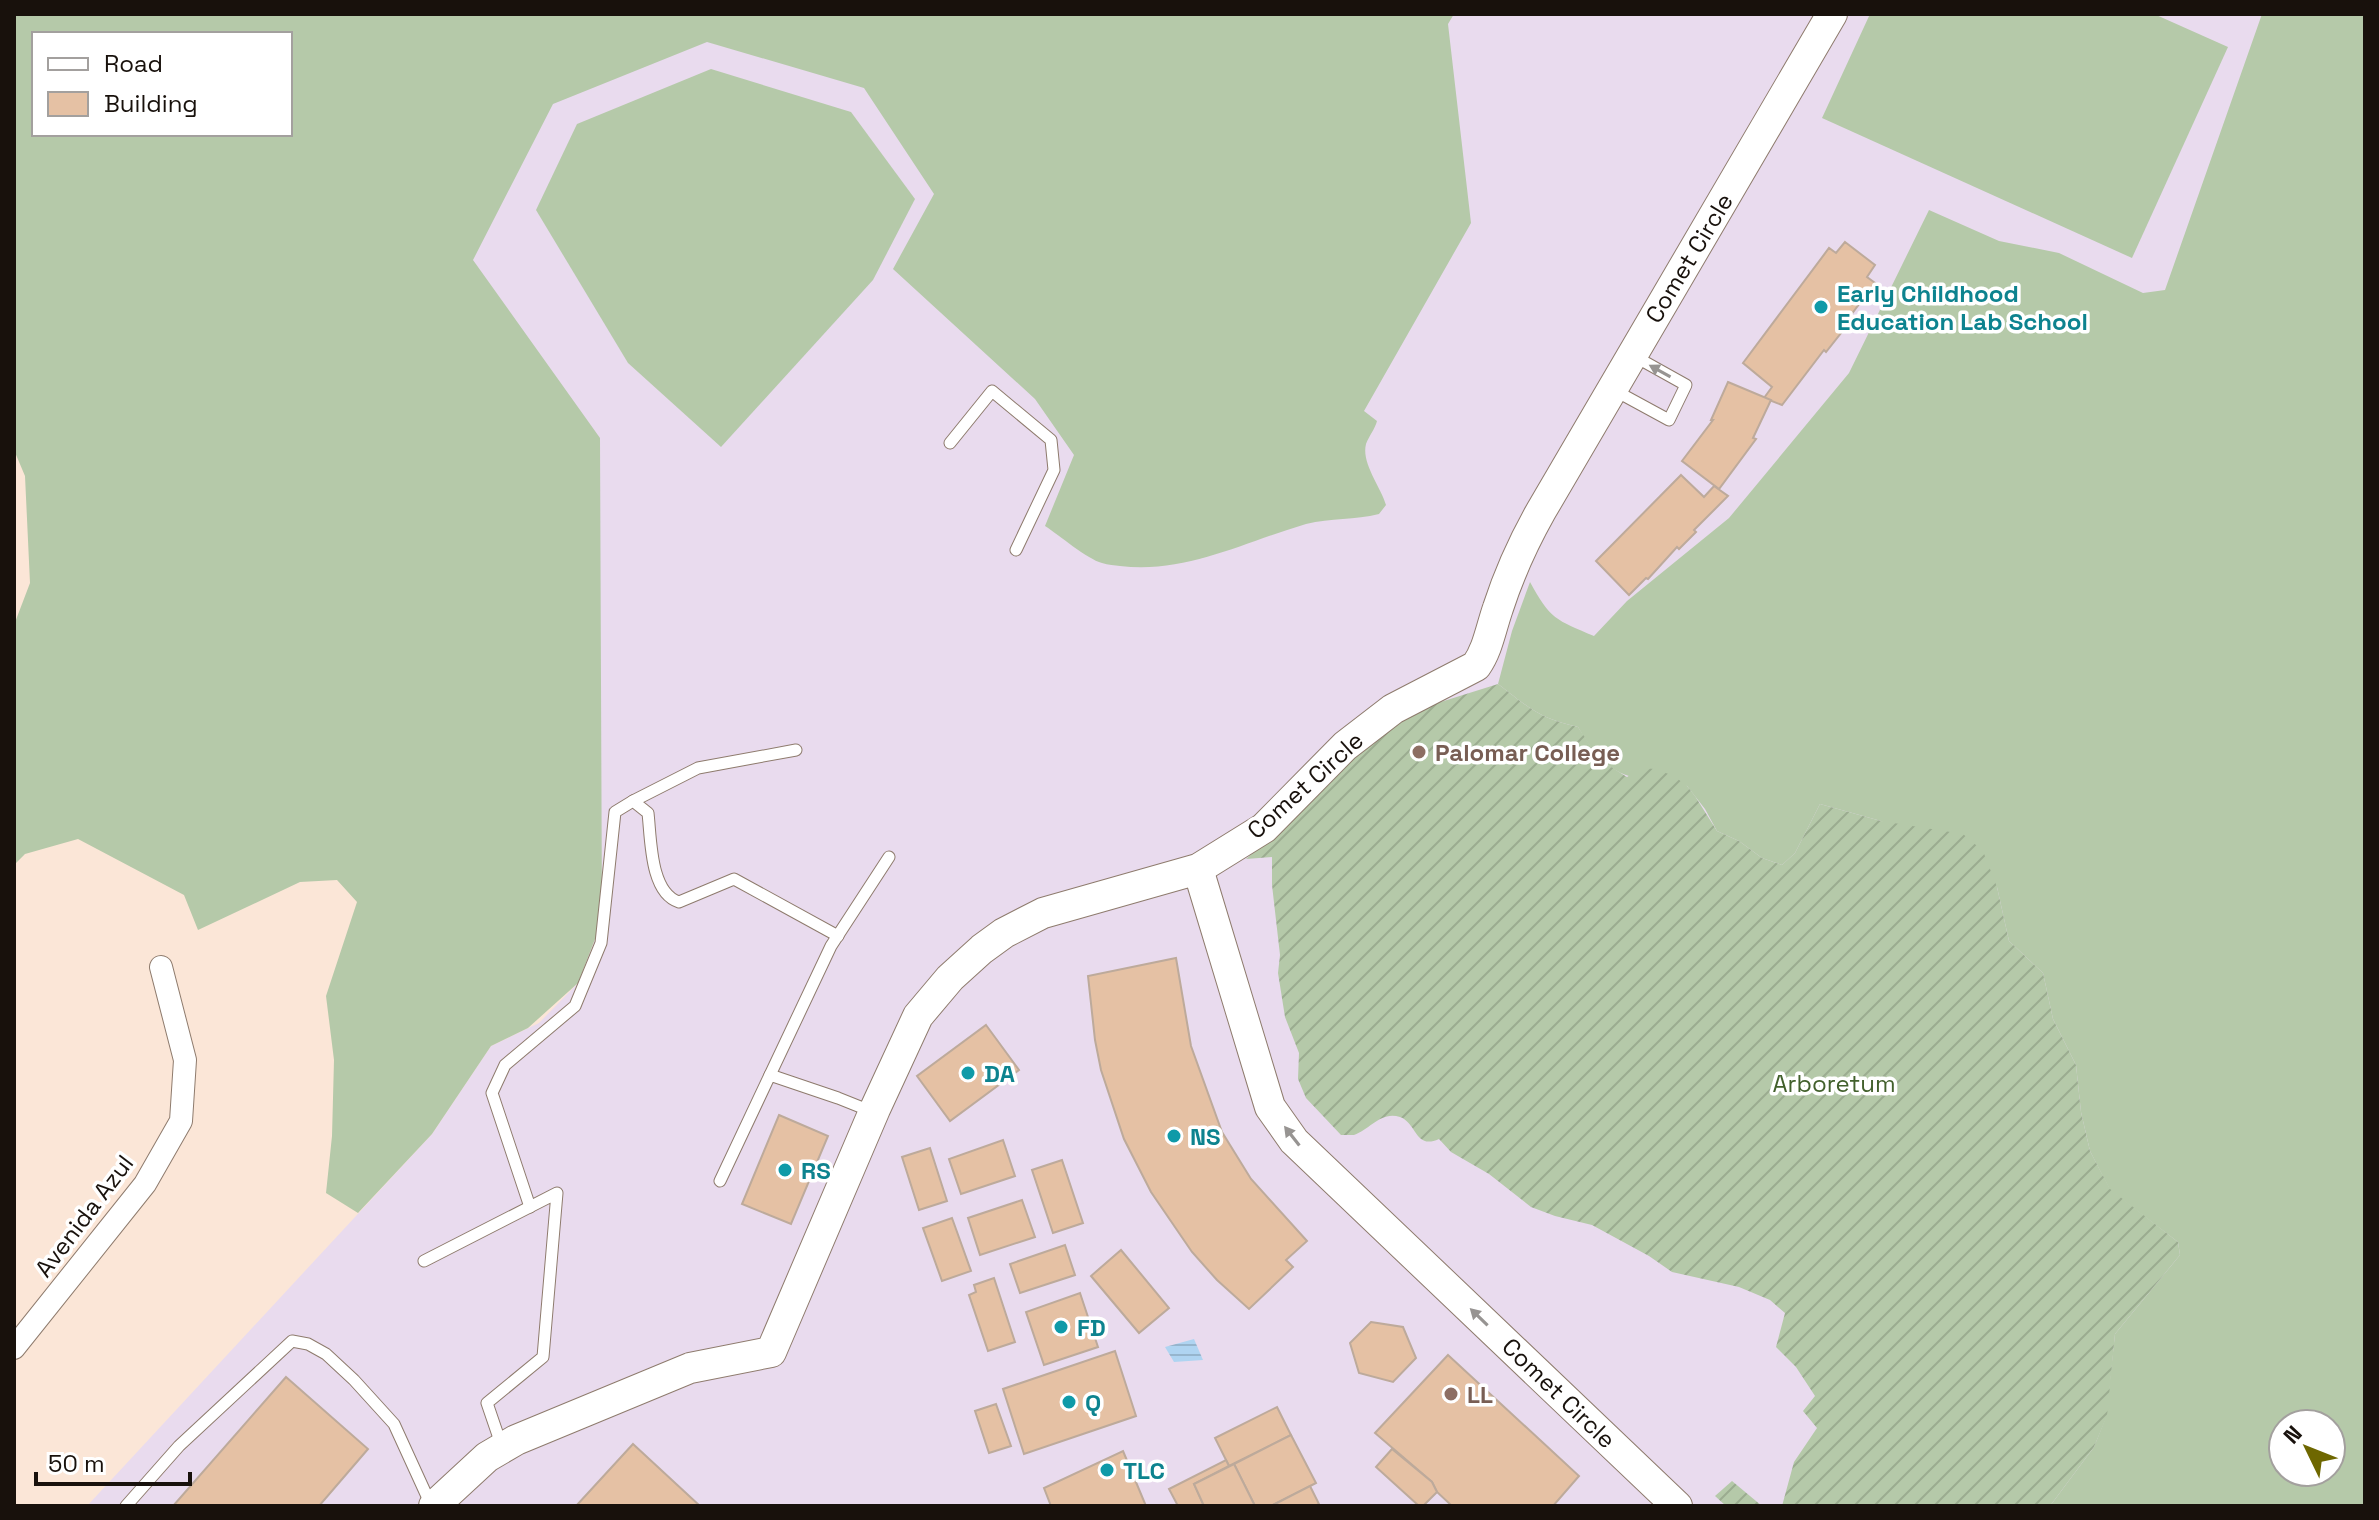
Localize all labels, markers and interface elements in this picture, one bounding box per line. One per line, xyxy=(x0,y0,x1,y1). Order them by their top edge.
legend xyxy=(32,32,292,136)
text: Road xyxy=(104,48,163,79)
text: Building xyxy=(104,88,198,119)
street label: Comet Circle xyxy=(1638,187,1740,329)
place label: Early Childhood Education Lab School xyxy=(1837,278,2088,337)
marker: Early Childhood Education Lab School xyxy=(1812,298,1830,316)
one-way arrow xyxy=(1649,364,1671,378)
street label: Comet Circle xyxy=(1240,725,1370,845)
place label: Palomar College xyxy=(1435,737,1620,768)
marker: Palomar College xyxy=(1410,743,1428,761)
place label: DA xyxy=(984,1058,1015,1089)
marker: DA xyxy=(959,1064,977,1082)
park label: Arboretum xyxy=(1772,1068,1896,1099)
place label: NS xyxy=(1190,1121,1221,1152)
one-way arrow xyxy=(1284,1126,1300,1146)
marker: NS xyxy=(1165,1127,1183,1145)
street label: Avenida Azul xyxy=(28,1149,140,1283)
place label: RS xyxy=(801,1155,831,1186)
marker: RS xyxy=(776,1161,794,1179)
one-way arrow xyxy=(1470,1308,1489,1326)
place label: FD xyxy=(1077,1312,1106,1343)
marker: FD xyxy=(1052,1318,1070,1336)
street label: Comet Circle xyxy=(1496,1331,1622,1455)
place label: LL xyxy=(1467,1379,1493,1410)
marker: LL xyxy=(1442,1385,1460,1403)
place label: Q xyxy=(1085,1387,1101,1418)
marker: Q xyxy=(1060,1393,1078,1411)
north arrow xyxy=(2267,1408,2347,1488)
text: N xyxy=(2277,1419,2308,1449)
scale bar xyxy=(36,1436,190,1486)
text: 50 m xyxy=(48,1448,105,1479)
place label: TLC xyxy=(1123,1455,1165,1486)
marker: TLC xyxy=(1098,1461,1116,1479)

